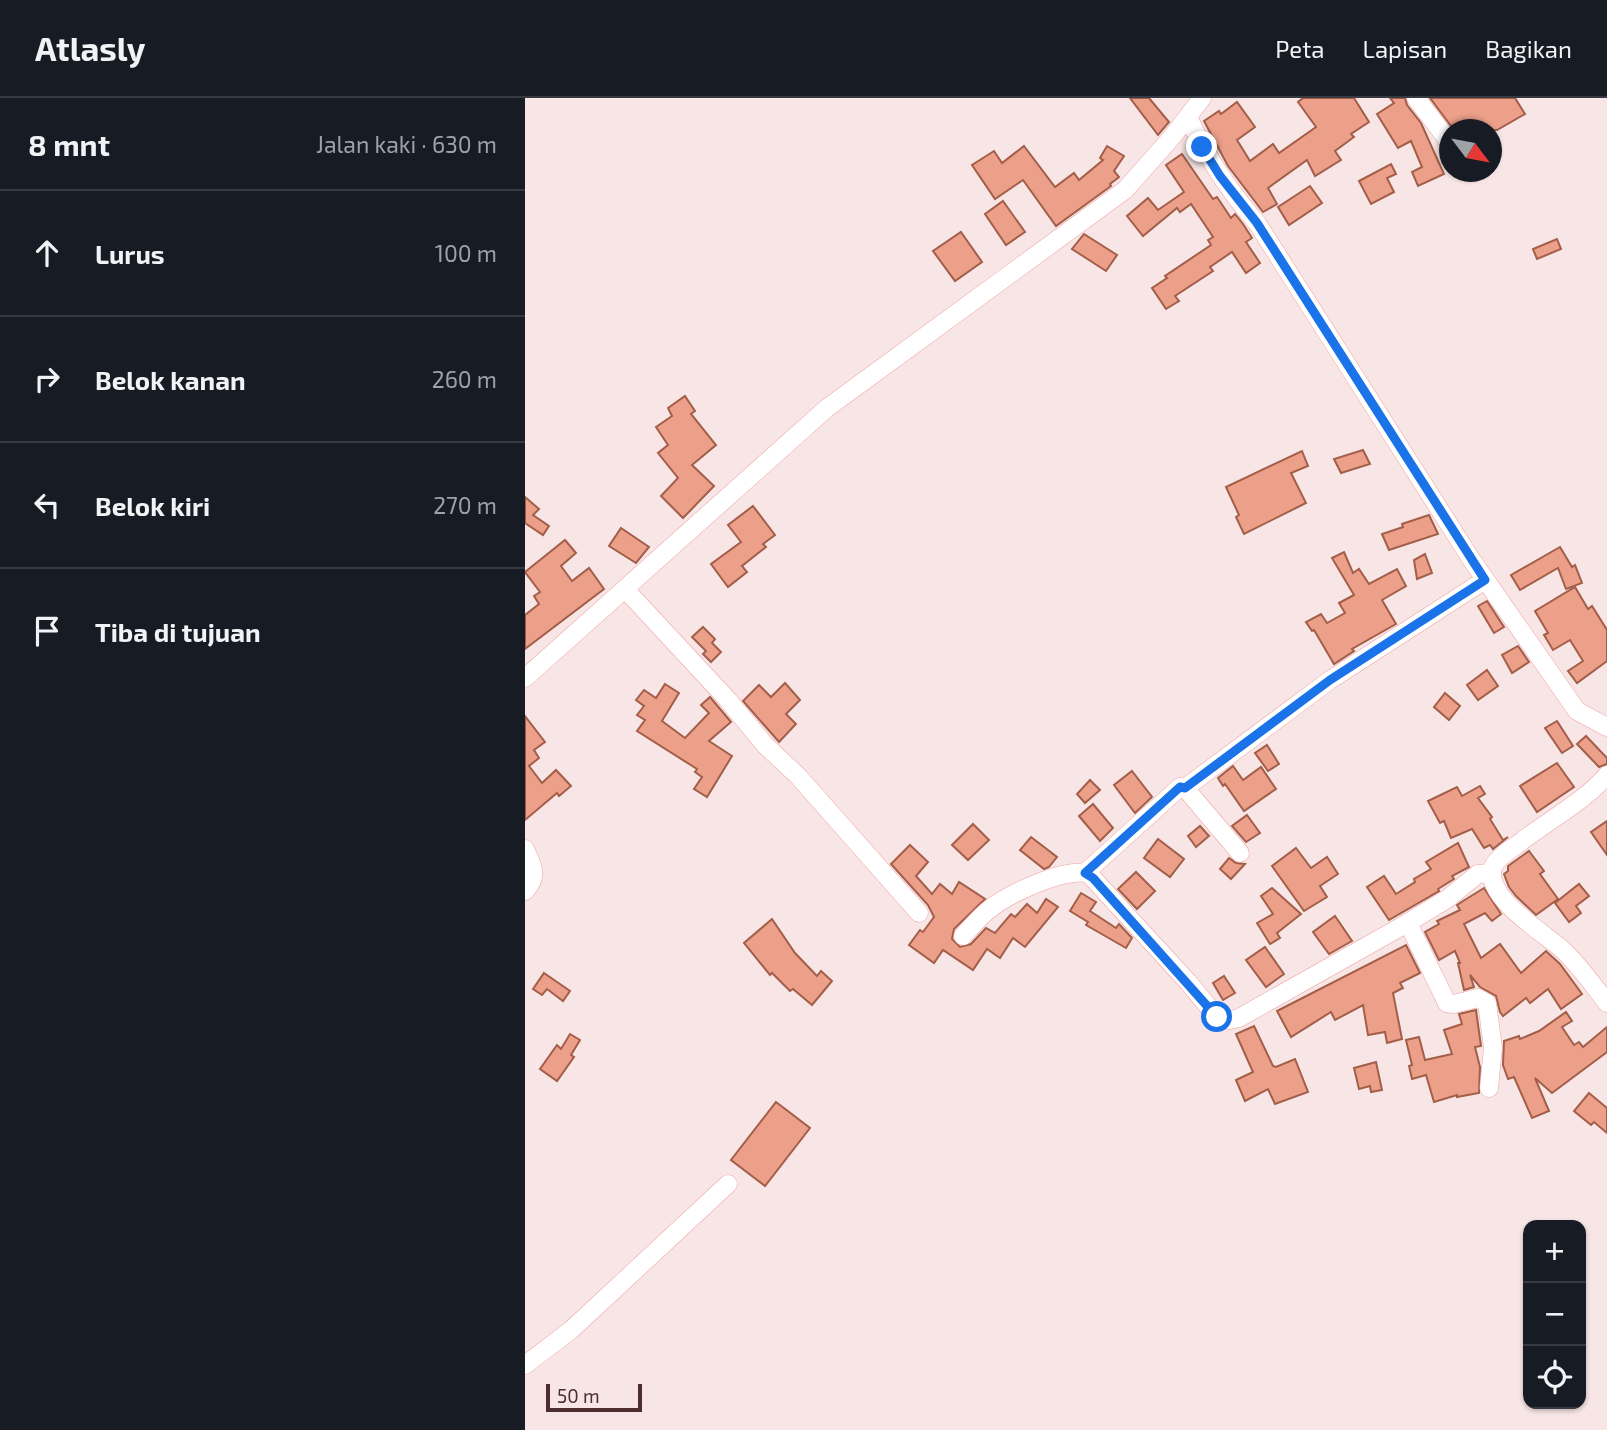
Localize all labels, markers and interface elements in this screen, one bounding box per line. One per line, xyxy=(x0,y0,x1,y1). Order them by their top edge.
text: Atlasly xyxy=(35,28,145,68)
text: Peta xyxy=(1275,34,1325,63)
text: Lapisan xyxy=(1363,34,1447,63)
text: Bagikan xyxy=(1485,34,1572,63)
north arrow xyxy=(1439,119,1502,182)
text: 8 mnt xyxy=(28,126,110,162)
text: Jalan kaki · 630 m xyxy=(316,130,497,158)
route end xyxy=(1186,131,1217,162)
icon: ahead xyxy=(28,234,66,272)
text: Lurus xyxy=(95,238,165,269)
text: 100 m xyxy=(435,239,497,267)
icon: right xyxy=(28,360,66,398)
text: Belok kanan xyxy=(95,364,246,395)
text: 260 m xyxy=(432,365,497,393)
icon: left xyxy=(28,486,66,524)
text: Belok kiri xyxy=(95,490,210,521)
text: 270 m xyxy=(433,491,497,519)
icon: arrive xyxy=(28,612,66,650)
text: Tiba di tujuan xyxy=(95,616,261,647)
route start xyxy=(1201,1001,1232,1032)
map controls xyxy=(1523,1220,1586,1409)
button: + xyxy=(1523,1220,1586,1283)
button: − xyxy=(1523,1283,1586,1346)
button: locate xyxy=(1523,1346,1586,1409)
scale bar xyxy=(546,1381,642,1413)
text: 50 m xyxy=(557,1384,600,1407)

